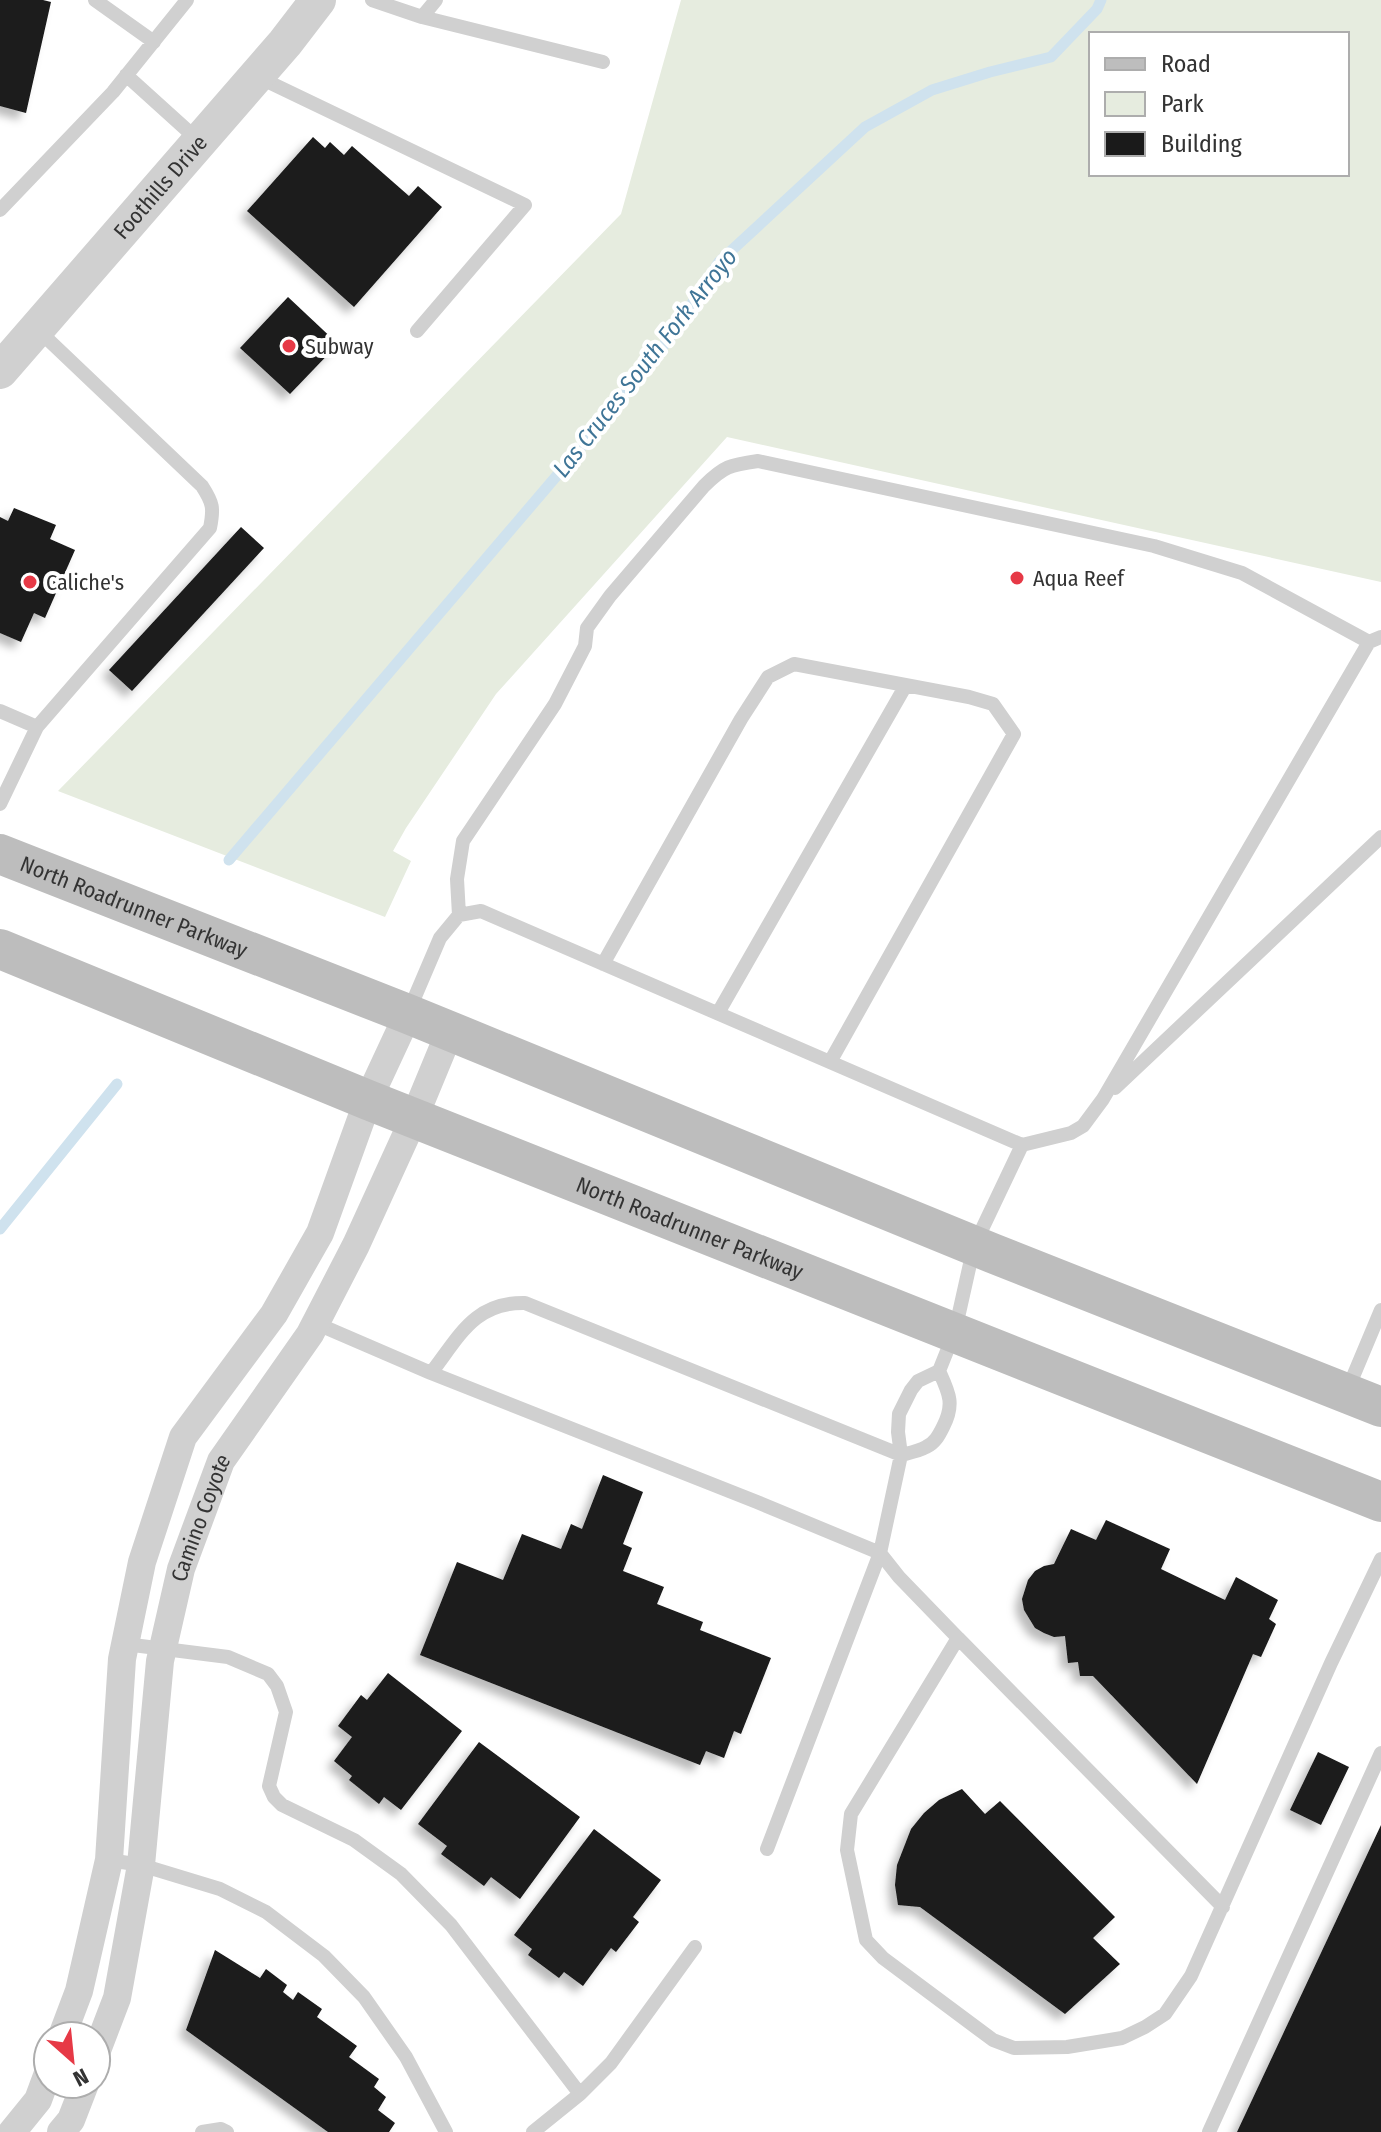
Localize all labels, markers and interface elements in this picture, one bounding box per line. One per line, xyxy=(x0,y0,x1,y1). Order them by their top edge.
legend xyxy=(1089,32,1349,176)
text: Road xyxy=(1161,50,1211,78)
text: Park xyxy=(1161,90,1204,118)
street label: Foothills Drive xyxy=(107,129,213,244)
text: Building xyxy=(1161,130,1243,158)
water label: Las Cruces South Fork Arroyo xyxy=(547,243,743,483)
place label: Subway xyxy=(305,333,374,360)
marker: Subway xyxy=(280,337,298,355)
place label: Aqua Reef xyxy=(1033,565,1125,592)
place label: Caliche's xyxy=(46,569,124,596)
marker: Aqua Reef xyxy=(1008,569,1026,587)
marker: Caliche's xyxy=(21,573,39,591)
street label: North Roadrunner Parkway xyxy=(17,850,252,963)
street label: North Roadrunner Parkway xyxy=(572,1171,807,1285)
street label: Camino Coyote xyxy=(165,1448,236,1584)
north arrow xyxy=(32,2020,112,2100)
text: N xyxy=(69,2062,93,2092)

